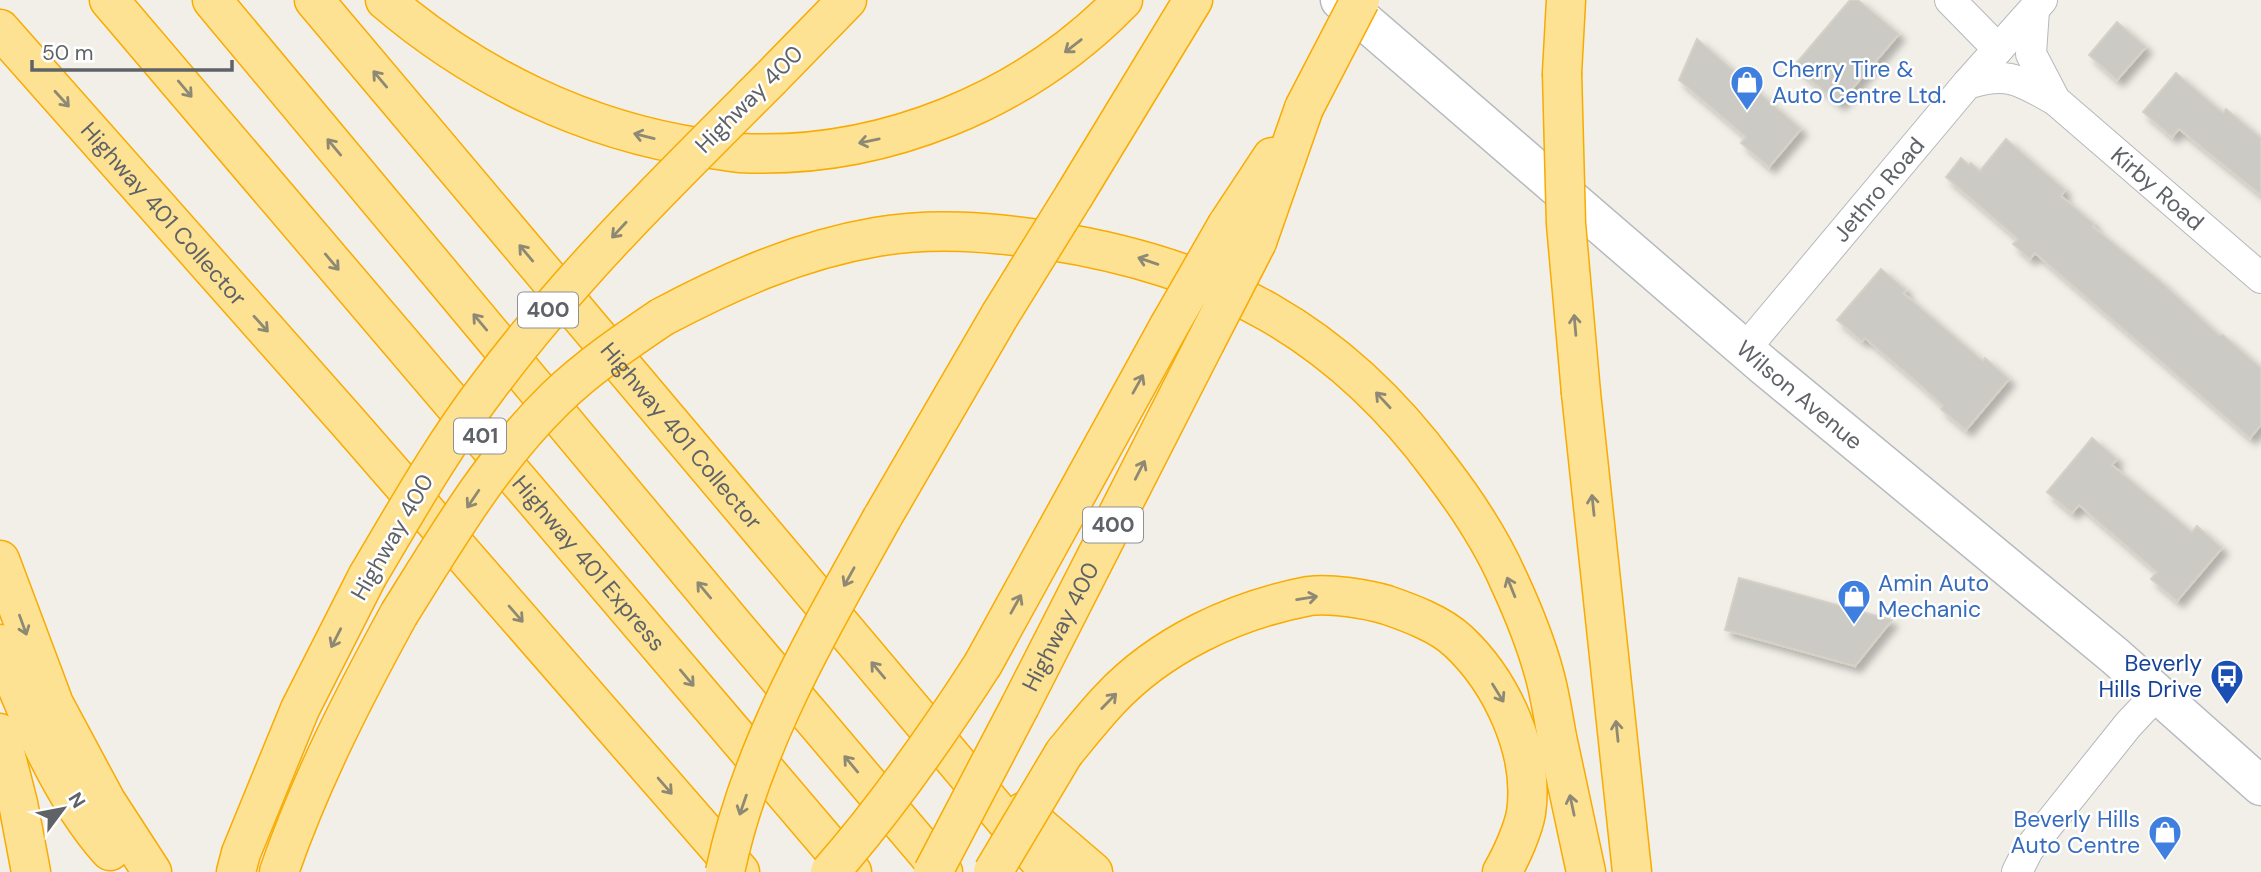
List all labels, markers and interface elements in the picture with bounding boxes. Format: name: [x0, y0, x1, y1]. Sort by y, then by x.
scale bar: [32, 28, 231, 72]
text: 50 m: [42, 39, 93, 67]
street label: Highway 400: [689, 39, 809, 159]
one-way arrow: [1064, 39, 1083, 54]
place label: Cherry Tire & Auto Centre Ltd.: [1772, 54, 1946, 110]
shop icon: Cherry Tire & Auto Centre Ltd.: [1728, 63, 1766, 112]
one-way arrow: [372, 70, 388, 88]
one-way arrow: [177, 80, 193, 98]
one-way arrow: [53, 90, 70, 107]
street label: Highway 401 Collector: [74, 116, 253, 312]
one-way arrow: [633, 129, 655, 142]
street label: Jethro Road: [1826, 131, 1931, 248]
one-way arrow: [858, 134, 881, 148]
one-way arrow: [327, 138, 342, 156]
street label: Kirby Road: [2105, 140, 2210, 237]
one-way arrow: [611, 221, 628, 238]
one-way arrow: [518, 244, 534, 262]
one-way arrow: [324, 253, 340, 271]
one-way arrow: [1137, 254, 1159, 266]
road number: 400: [518, 292, 578, 328]
one-way arrow: [472, 313, 488, 331]
one-way arrow: [1568, 314, 1581, 337]
one-way arrow: [253, 315, 269, 333]
street label: Wilson Avenue: [1730, 334, 1869, 456]
street label: Highway 401 Collector: [594, 336, 769, 536]
one-way arrow: [1131, 374, 1145, 394]
one-way arrow: [1374, 392, 1391, 409]
road number: 401: [454, 418, 506, 453]
one-way arrow: [1134, 460, 1148, 481]
street label: Highway 400: [344, 468, 440, 606]
street label: Highway 401 Express: [506, 469, 672, 657]
one-way arrow: [466, 488, 480, 508]
one-way arrow: [1586, 494, 1599, 517]
road number: 400: [1083, 508, 1143, 542]
street label: Highway 400: [1015, 557, 1106, 696]
one-way arrow: [842, 567, 856, 587]
place label: Amin Auto Mechanic: [1878, 568, 1989, 624]
one-way arrow: [1504, 576, 1517, 598]
shop icon: Amin Auto Mechanic: [1835, 577, 1873, 626]
one-way arrow: [696, 582, 712, 600]
one-way arrow: [1295, 591, 1318, 604]
one-way arrow: [1009, 595, 1023, 615]
one-way arrow: [508, 605, 524, 623]
one-way arrow: [18, 613, 30, 635]
one-way arrow: [329, 627, 343, 648]
place label: Beverly Hills Drive: [2098, 648, 2202, 704]
bus stop icon: Beverly Hills Drive: [2208, 657, 2246, 706]
one-way arrow: [870, 662, 886, 680]
one-way arrow: [679, 668, 695, 686]
one-way arrow: [1492, 682, 1506, 702]
one-way arrow: [1100, 693, 1117, 710]
one-way arrow: [1610, 720, 1623, 743]
one-way arrow: [843, 755, 859, 773]
north arrow: [28, 774, 98, 844]
one-way arrow: [657, 777, 673, 795]
text: N: [63, 788, 91, 813]
one-way arrow: [736, 794, 748, 816]
one-way arrow: [1564, 794, 1578, 817]
place label: Beverly Hills Auto Centre: [2010, 804, 2140, 860]
shop icon: Beverly Hills Auto Centre: [2146, 813, 2184, 862]

